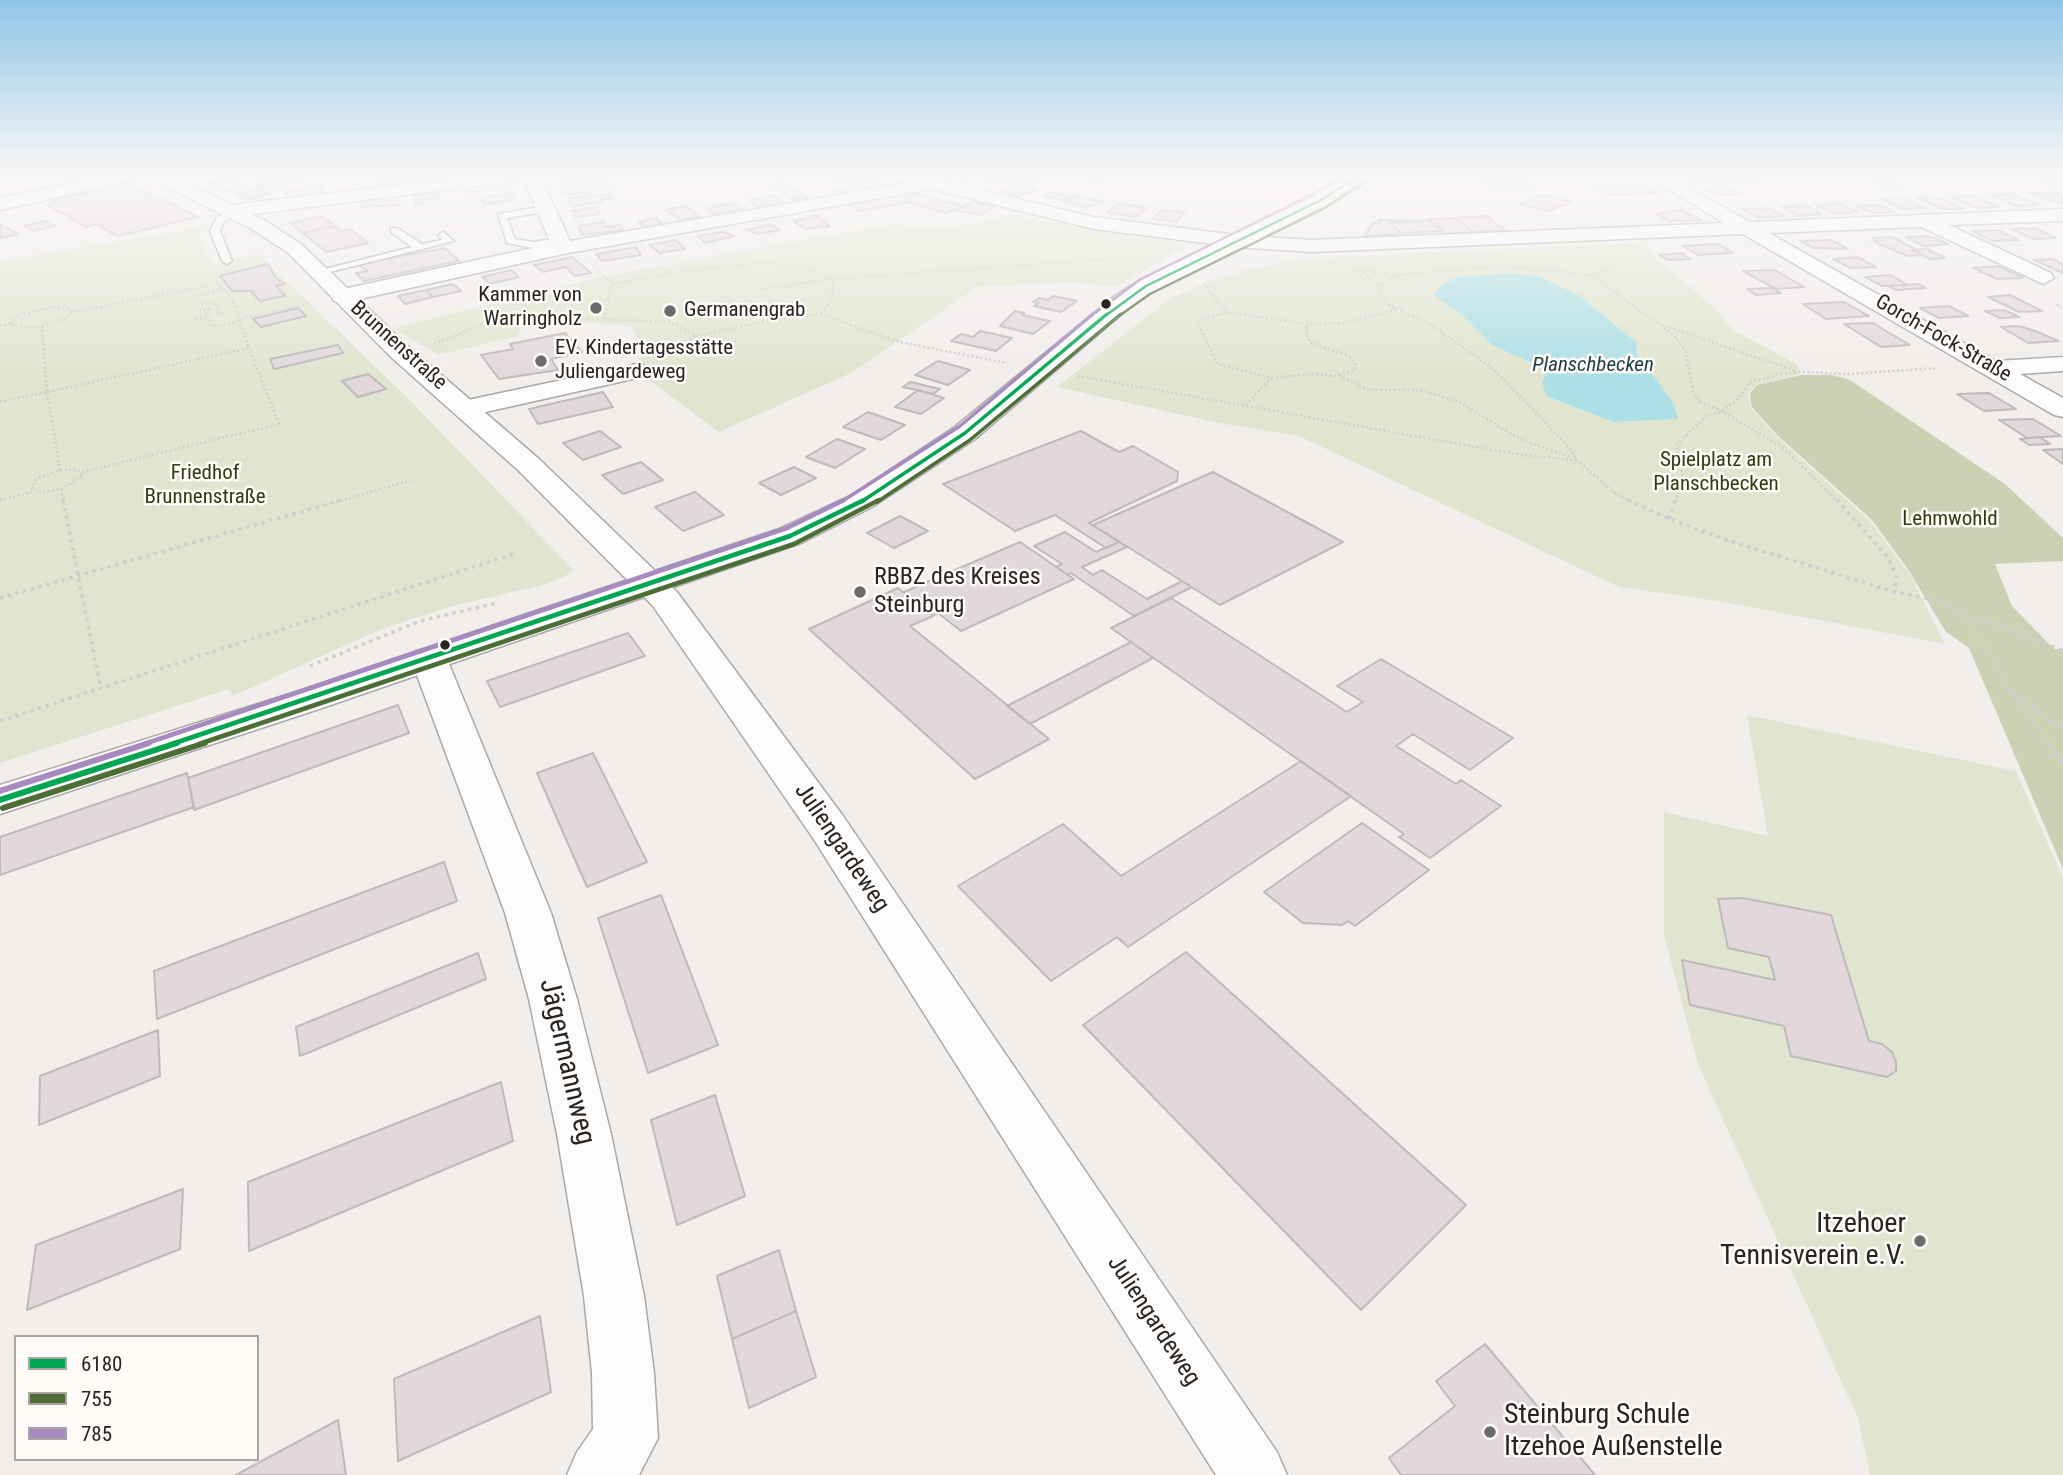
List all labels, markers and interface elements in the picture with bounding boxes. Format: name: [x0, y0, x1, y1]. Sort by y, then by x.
place label: Kammer von Warringholz: [478, 283, 582, 333]
street label: Gorch-Fock-Straße: [1870, 290, 2016, 388]
street label: Brunnenstraße: [345, 296, 451, 396]
unlabelled marker: [1099, 297, 1113, 311]
place label: Germanengrab: [684, 298, 805, 324]
marker: Kammer von Warringholz: [588, 300, 604, 316]
marker: Germanengrab: [662, 303, 678, 319]
place label: EV. Kindertagesstätte Juliengardeweg: [555, 336, 733, 386]
marker: EV. Kindertagesstätte Juliengardeweg: [533, 353, 549, 369]
water label: Planschbecken: [1532, 353, 1654, 379]
park label: Spielplatz am Planschbecken: [1653, 448, 1779, 498]
park label: Friedhof Brunnenstraße: [144, 461, 266, 511]
park label: Lehmwohld: [1902, 507, 1998, 533]
place label: RBBZ des Kreises Steinburg: [874, 564, 1041, 620]
marker: RBBZ des Kreises Steinburg: [852, 584, 868, 600]
unlabelled marker: [438, 638, 452, 652]
street label: Juliengardeweg: [787, 778, 895, 918]
street label: Jägermannweg: [531, 976, 601, 1148]
place label: Itzehoer Tennisverein e.V.: [1720, 1208, 1906, 1274]
marker: Itzehoer Tennisverein e.V.: [1912, 1233, 1928, 1249]
street label: Juliengardeweg: [1100, 1251, 1206, 1391]
legend: [14, 1335, 259, 1461]
text: 6180: [81, 1352, 122, 1376]
text: 755: [81, 1387, 112, 1411]
place label: Steinburg Schule Itzehoe Außenstelle: [1504, 1399, 1723, 1465]
text: 785: [81, 1422, 112, 1446]
marker: Steinburg Schule Itzehoe Außenstelle: [1482, 1424, 1498, 1440]

